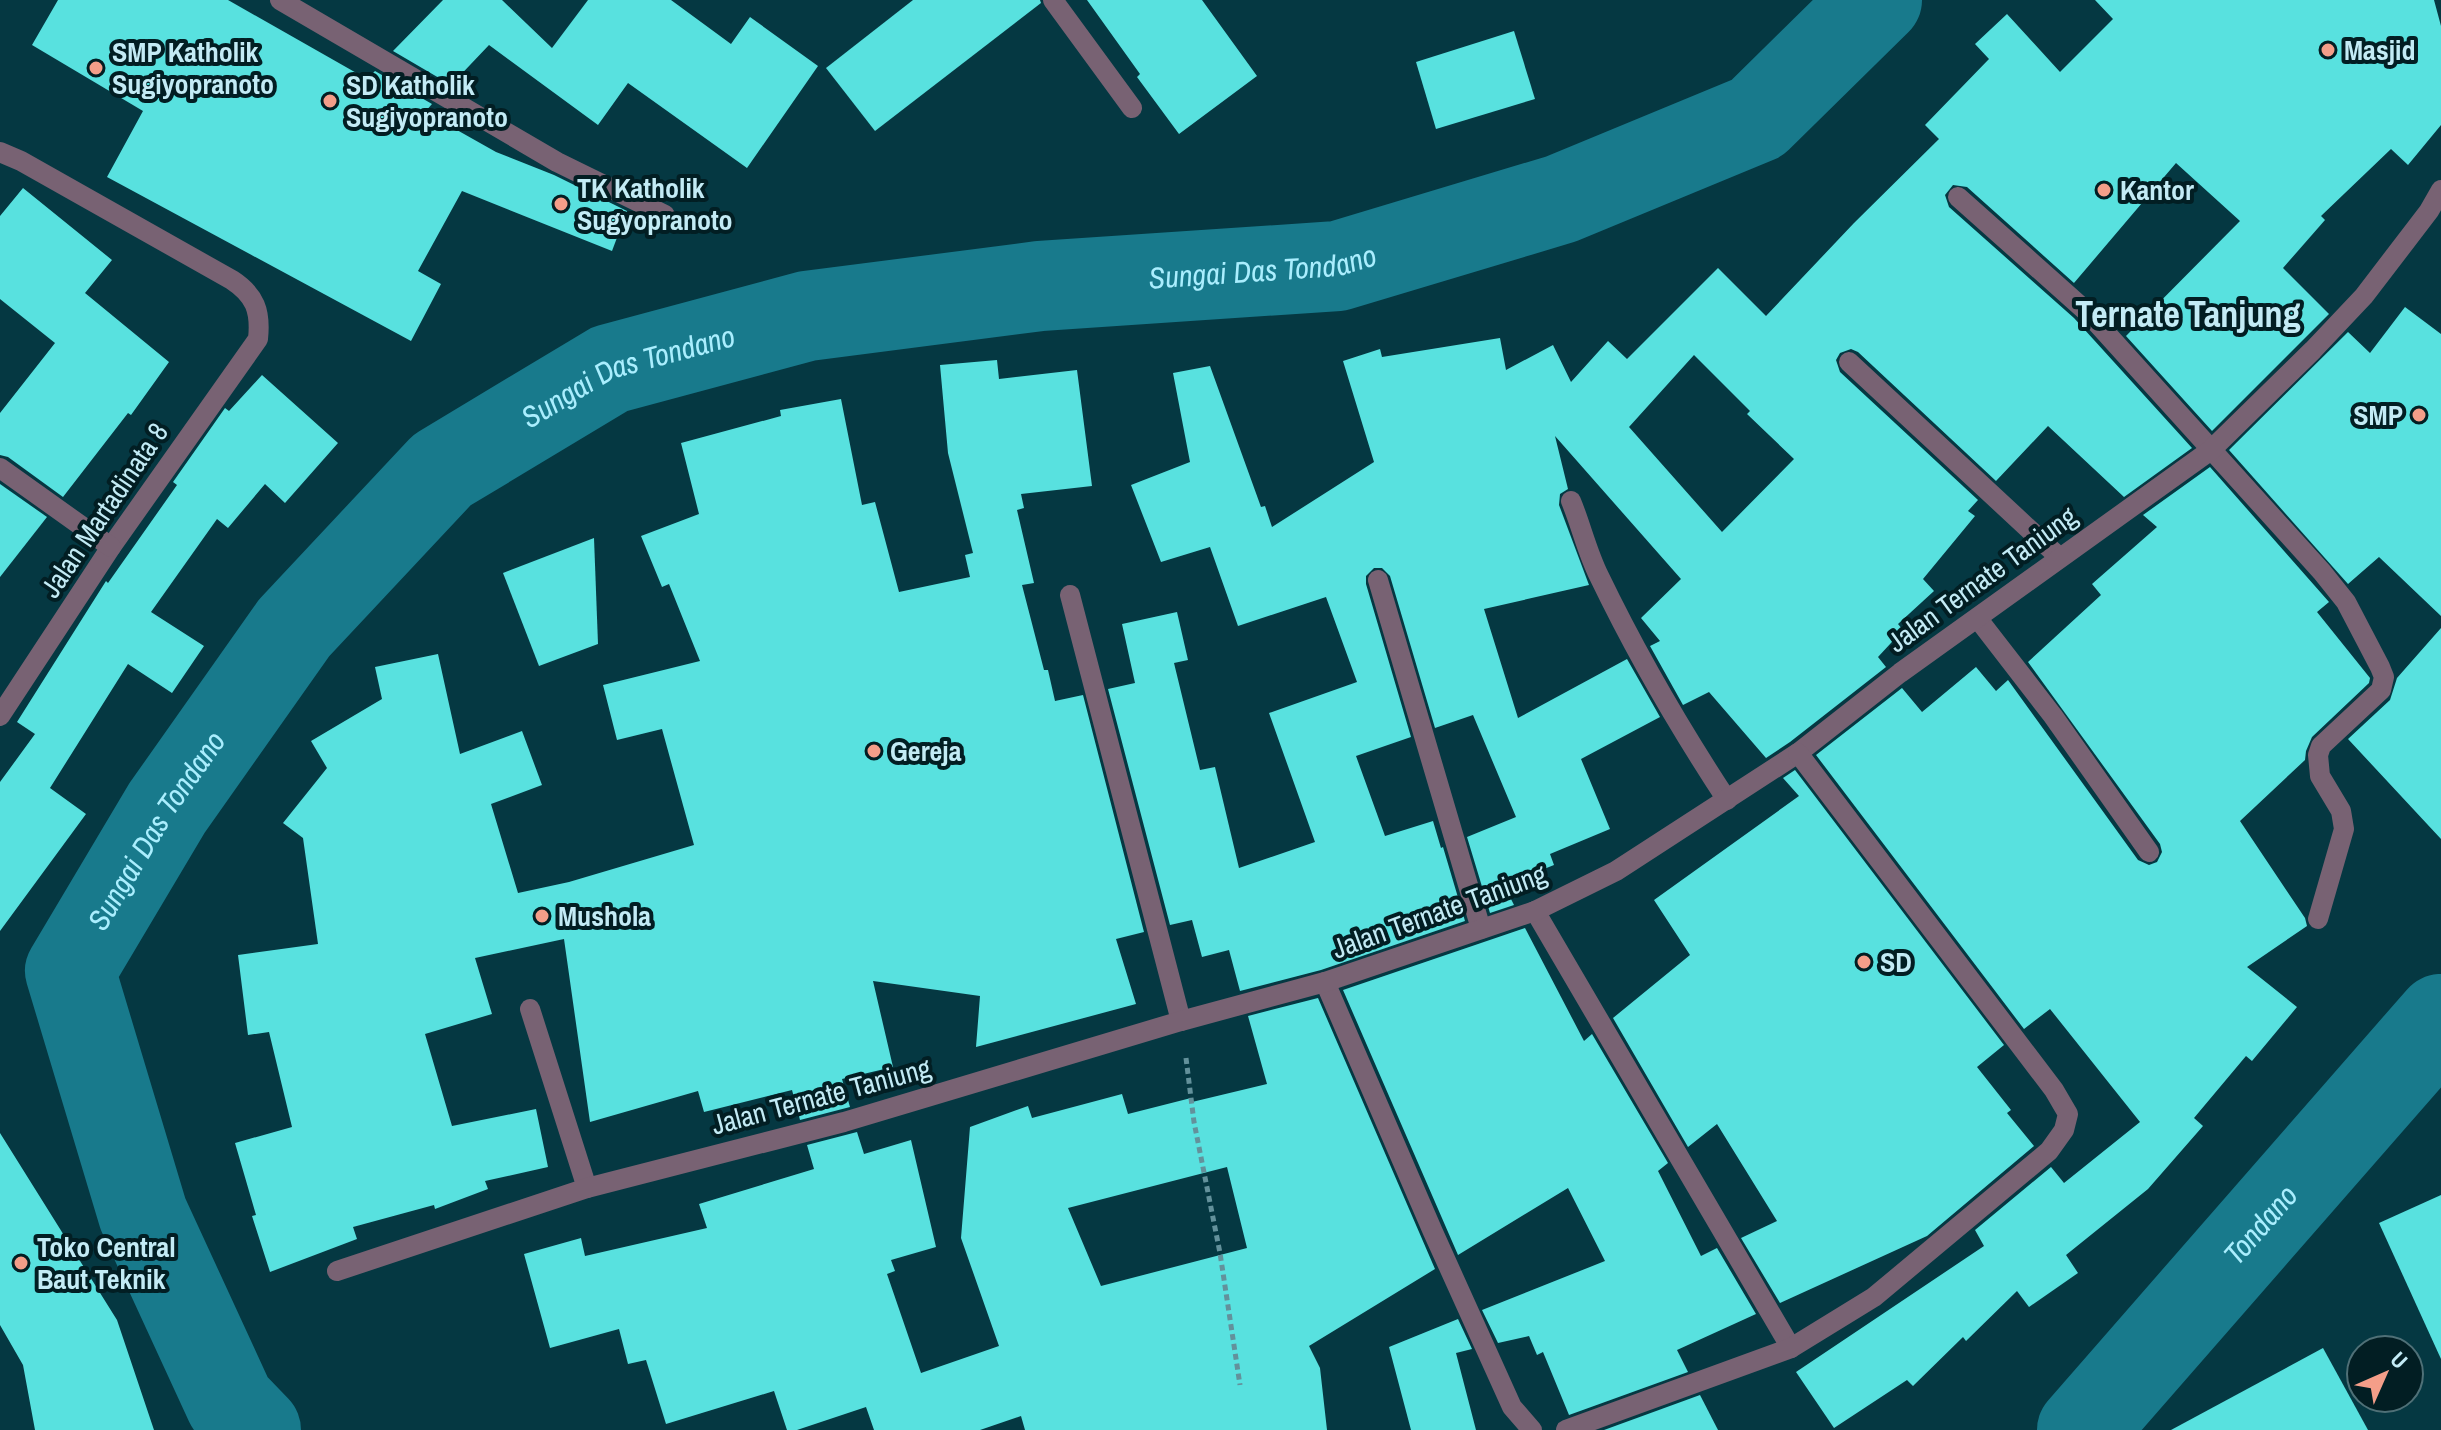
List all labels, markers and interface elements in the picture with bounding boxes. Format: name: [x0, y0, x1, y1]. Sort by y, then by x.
place label: Masjid: [2344, 31, 2415, 69]
place label: SMP Katholik Sugiyopranoto: [112, 33, 274, 103]
marker: Masjid: [2319, 41, 2337, 59]
marker: SMP Katholik Sugiyopranoto: [87, 59, 105, 77]
place label: SD Katholik Sugiyopranoto: [346, 66, 508, 136]
marker: SD Katholik Sugiyopranoto: [321, 92, 339, 110]
place label: TK Katholik Sugyopranoto: [577, 169, 733, 239]
place label: Kantor: [2120, 171, 2194, 209]
marker: Kantor: [2095, 181, 2113, 199]
marker: TK Katholik Sugyopranoto: [552, 195, 570, 213]
water label: Sungai Das Tondano: [1147, 235, 1381, 298]
district label: Ternate Tanjung: [2075, 290, 2301, 338]
water label: Sungai Das Tondano: [513, 315, 739, 437]
place label: SMP: [2353, 396, 2403, 434]
marker: SMP: [2410, 406, 2428, 424]
street label: Jalan Martadinata 8: [32, 415, 176, 605]
street label: Jalan Ternate Taniung: [1880, 497, 2085, 661]
water label: Sungai Das Tondano: [78, 723, 234, 937]
place label: Gereja: [890, 732, 962, 770]
marker: Gereja: [865, 742, 883, 760]
street label: Jalan Ternate Taniung: [1326, 854, 1552, 967]
place label: Mushola: [558, 897, 651, 935]
marker: Mushola: [533, 907, 551, 925]
place label: SD: [1880, 943, 1912, 981]
marker: SD: [1855, 953, 1873, 971]
street label: Jalan Ternate Taniung: [707, 1048, 935, 1144]
water label: Tondano: [2214, 1176, 2306, 1273]
place label: Toko Central Baut Teknik: [37, 1228, 176, 1298]
marker: Toko Central Baut Teknik: [12, 1254, 30, 1272]
north arrow: [2345, 1334, 2425, 1414]
text: U: [2384, 1345, 2414, 1375]

